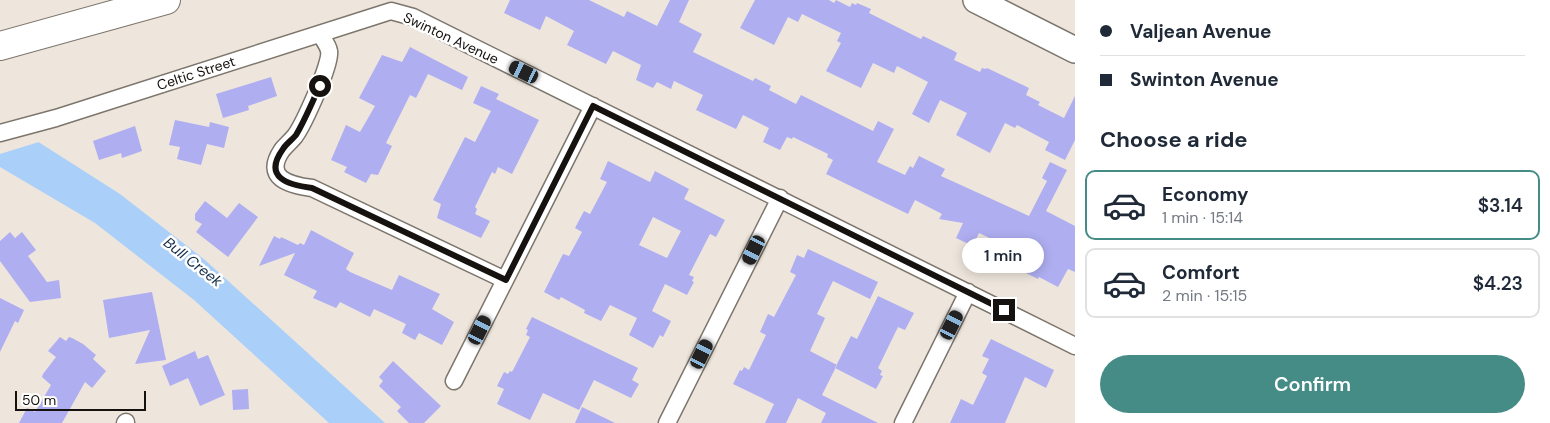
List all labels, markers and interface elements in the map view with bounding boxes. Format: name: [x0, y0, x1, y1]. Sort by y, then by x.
street label: Swinton Avenue: [400, 8, 502, 68]
text: Valjean Avenue: [1130, 19, 1271, 44]
street label: Celtic Street: [155, 52, 237, 94]
car: [507, 59, 540, 85]
text: Swinton Avenue: [1130, 67, 1279, 92]
route start: [309, 75, 331, 97]
text: Choose a ride: [1100, 125, 1248, 154]
text: Economy: [1162, 182, 1249, 207]
icon: car: [1102, 183, 1147, 228]
text: $3.14: [1478, 193, 1523, 218]
text: 1 min · 15:14: [1162, 207, 1243, 228]
water label: Bull Creek: [159, 233, 227, 291]
car: [740, 233, 767, 267]
callout: 1 min: [963, 238, 1045, 272]
text: 1 min: [984, 245, 1022, 266]
text: Comfort: [1162, 260, 1240, 285]
icon: car: [1102, 261, 1147, 306]
text: $4.23: [1473, 271, 1523, 296]
text: 2 min · 15:15: [1162, 285, 1247, 306]
route end: [993, 299, 1015, 321]
car: [938, 308, 965, 342]
car: [466, 313, 493, 347]
car: [688, 337, 715, 371]
button: Confirm: [1100, 355, 1525, 413]
scale bar: [15, 388, 146, 411]
text: 50 m: [22, 391, 56, 409]

